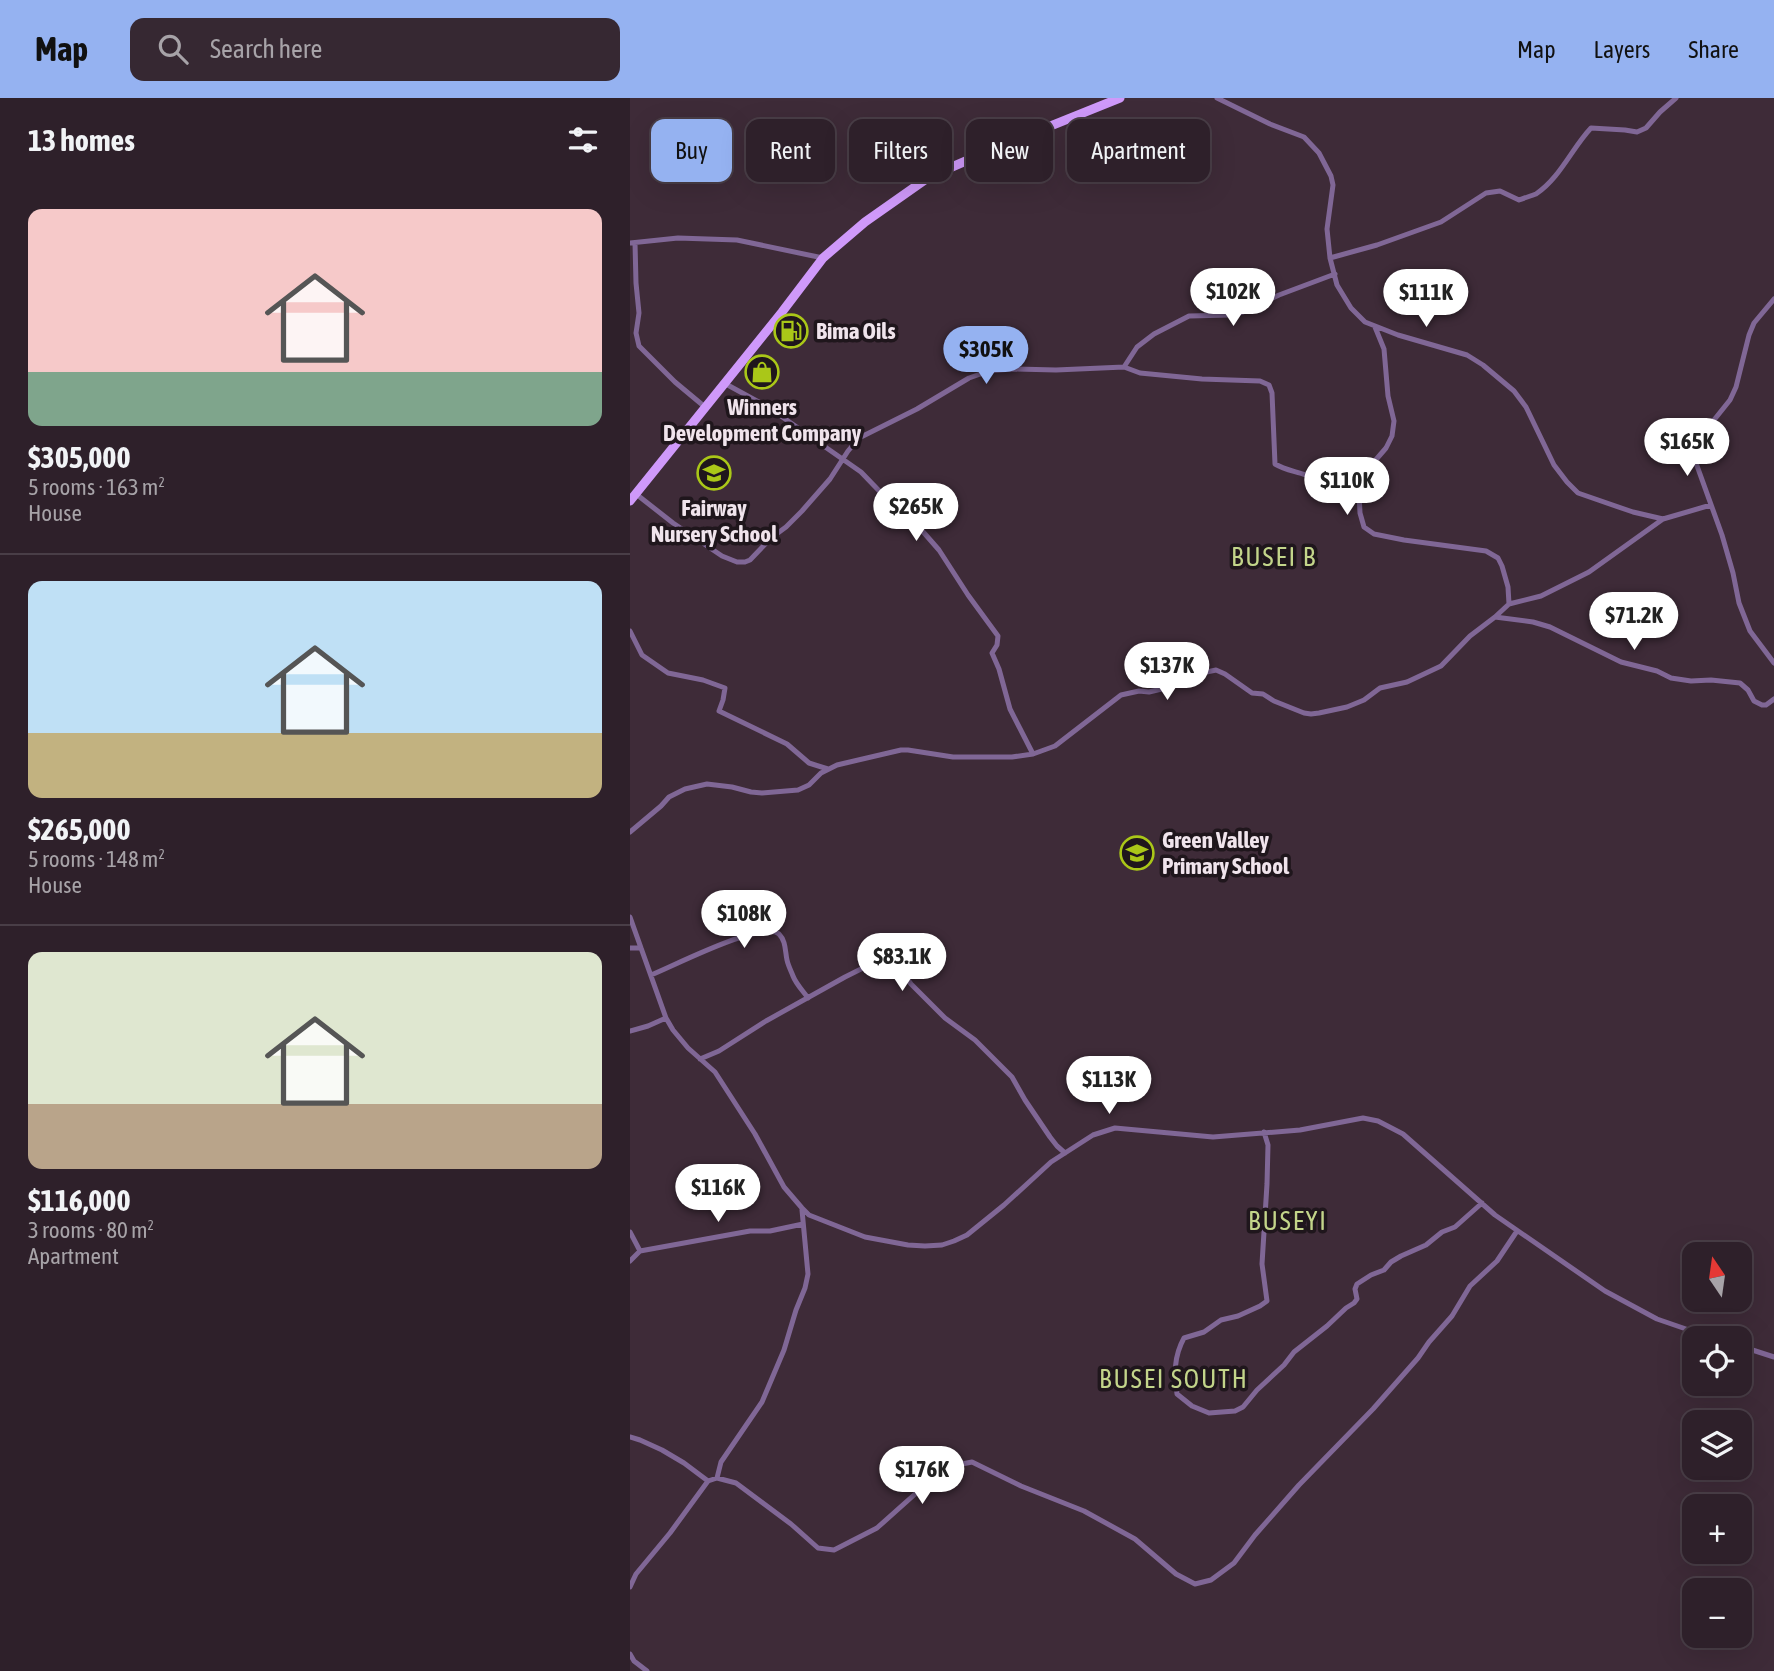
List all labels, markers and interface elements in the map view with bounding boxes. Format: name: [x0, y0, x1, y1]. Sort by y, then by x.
search box: [130, 18, 620, 81]
text: Map: [35, 30, 88, 68]
icon: search: [154, 30, 192, 68]
text: Search here: [210, 34, 322, 64]
text: Map: [1517, 36, 1556, 63]
text: Layers: [1594, 36, 1650, 63]
text: Share: [1688, 36, 1739, 63]
chip: Buy: [651, 119, 732, 182]
chip: Rent: [746, 119, 835, 182]
chip: Filters: [849, 119, 952, 182]
chip: New: [966, 119, 1053, 182]
chip: Apartment: [1067, 119, 1210, 182]
icon: filters: [564, 121, 602, 159]
text: 13 homes: [28, 123, 135, 157]
icon: home: [252, 255, 378, 381]
pin: $102K: [1184, 268, 1282, 328]
pin: $111K: [1377, 270, 1475, 329]
text: $102K: [1206, 278, 1260, 304]
text: $111K: [1399, 279, 1453, 305]
fuel station icon: Bima Oils: [772, 312, 810, 350]
place label: Bima Oils: [816, 318, 896, 344]
pin: $305K: [937, 327, 1035, 386]
text: $305K: [959, 336, 1013, 362]
shop icon: Winners Development Company: [743, 353, 781, 391]
place label: Winners Development Company: [663, 394, 862, 446]
pin: $165K: [1638, 418, 1736, 478]
text: $165K: [1660, 428, 1714, 454]
text: $305,000: [28, 440, 131, 474]
school or university icon: Fairway Nursery School: [695, 454, 733, 492]
pin: $110K: [1298, 458, 1396, 517]
text: $110K: [1320, 467, 1374, 493]
text: 5 rooms · 163 m²: [28, 474, 165, 500]
pin: $265K: [867, 484, 965, 543]
text: $265K: [889, 493, 943, 519]
place label: Fairway Nursery School: [651, 495, 778, 547]
text: House: [28, 500, 82, 526]
district label: BUSEI B: [1231, 542, 1317, 572]
pin: $71.2K: [1577, 592, 1691, 652]
text: $71.2K: [1605, 602, 1663, 628]
icon: home: [252, 627, 378, 753]
pin: $137K: [1118, 642, 1216, 702]
text: $137K: [1140, 652, 1194, 678]
text: $265,000: [28, 812, 131, 846]
place label: Green Valley Primary School: [1162, 827, 1290, 879]
school or university icon: Green Valley Primary School: [1118, 834, 1156, 872]
text: 5 rooms · 148 m²: [28, 846, 165, 872]
text: House: [28, 872, 82, 898]
pin: $108K: [695, 890, 793, 950]
text: $108K: [717, 900, 771, 926]
pin: $83.1K: [845, 934, 959, 993]
text: $83.1K: [873, 943, 931, 969]
icon: home: [252, 998, 378, 1124]
pin: $113K: [1060, 1056, 1158, 1116]
text: $113K: [1082, 1066, 1136, 1092]
pin: $116K: [669, 1164, 767, 1224]
text: $116K: [691, 1174, 745, 1200]
text: $116,000: [28, 1183, 131, 1217]
district label: BUSEYI: [1248, 1206, 1328, 1236]
text: 3 rooms · 80 m²: [28, 1217, 154, 1243]
north arrow: [1682, 1242, 1752, 1312]
map controls: [1682, 1242, 1752, 1648]
text: Apartment: [28, 1243, 119, 1269]
button: locate: [1682, 1326, 1752, 1396]
district label: BUSEI SOUTH: [1099, 1364, 1249, 1394]
button: layers: [1682, 1410, 1752, 1480]
pin: $176K: [873, 1446, 971, 1506]
text: $176K: [895, 1456, 949, 1482]
button: +: [1682, 1494, 1752, 1564]
button: −: [1682, 1578, 1752, 1648]

